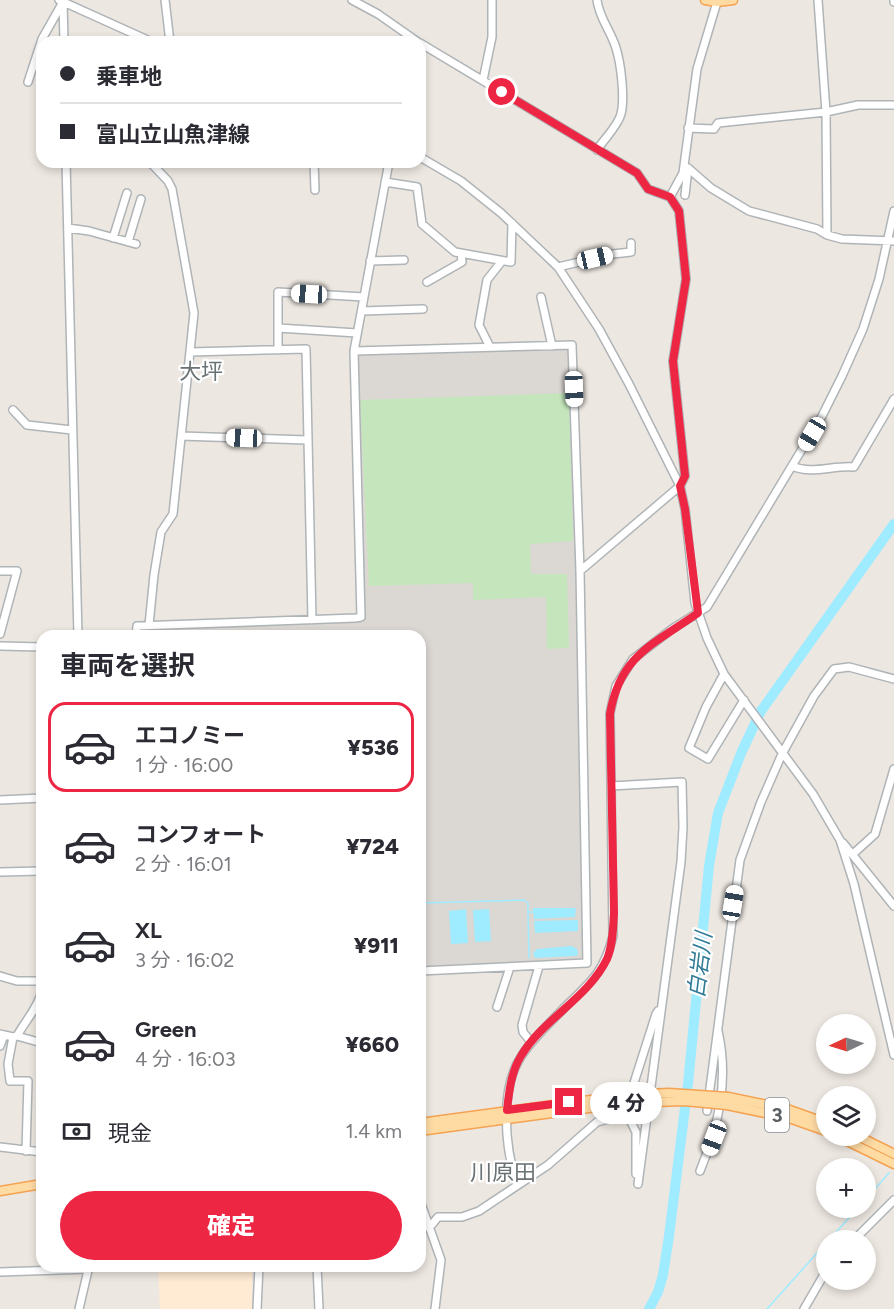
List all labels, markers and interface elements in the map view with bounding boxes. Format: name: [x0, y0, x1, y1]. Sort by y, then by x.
text: 乗車地: [96, 63, 162, 90]
route start: [488, 78, 515, 105]
text: 富山立山魚津線: [96, 121, 250, 148]
car: [575, 245, 615, 271]
car: [291, 284, 327, 304]
district label: 大坪: [179, 358, 223, 385]
car: [564, 371, 584, 407]
car: [795, 414, 829, 454]
car: [226, 428, 262, 448]
text: 車両を選択: [60, 649, 195, 682]
icon: car: [63, 720, 117, 774]
text: エコノミー: [135, 722, 245, 749]
text: ¥536: [347, 734, 399, 761]
text: 1 分 · 16:00: [135, 753, 233, 777]
icon: car: [63, 819, 117, 873]
text: コンフォート: [135, 821, 266, 848]
text: ¥724: [346, 833, 399, 860]
text: 2 分 · 16:01: [135, 852, 232, 876]
car: [721, 884, 745, 922]
text: XL: [135, 917, 162, 944]
icon: car: [63, 918, 117, 972]
water label: 白岩川: [683, 929, 718, 999]
text: ¥911: [354, 932, 399, 959]
text: 3 分 · 16:02: [135, 948, 234, 972]
north arrow: [816, 1014, 876, 1074]
map controls: [816, 1014, 876, 1290]
text: Green: [135, 1016, 197, 1043]
icon: car: [63, 1017, 117, 1071]
text: ¥660: [345, 1031, 399, 1058]
text: 4 分 · 16:03: [135, 1047, 236, 1071]
callout: 4 分: [590, 1081, 662, 1123]
button: layers: [816, 1086, 876, 1146]
route end: [555, 1088, 582, 1115]
text: 4 分: [607, 1091, 645, 1115]
road number: 3: [765, 1098, 789, 1132]
icon: cash: [60, 1115, 93, 1148]
car: [699, 1118, 729, 1158]
text: 1.4 km: [346, 1119, 402, 1143]
text: 現金: [108, 1120, 152, 1147]
button: +: [816, 1158, 876, 1218]
district label: 川原田: [470, 1159, 536, 1186]
button: 確定: [60, 1191, 402, 1260]
button: −: [816, 1230, 876, 1290]

